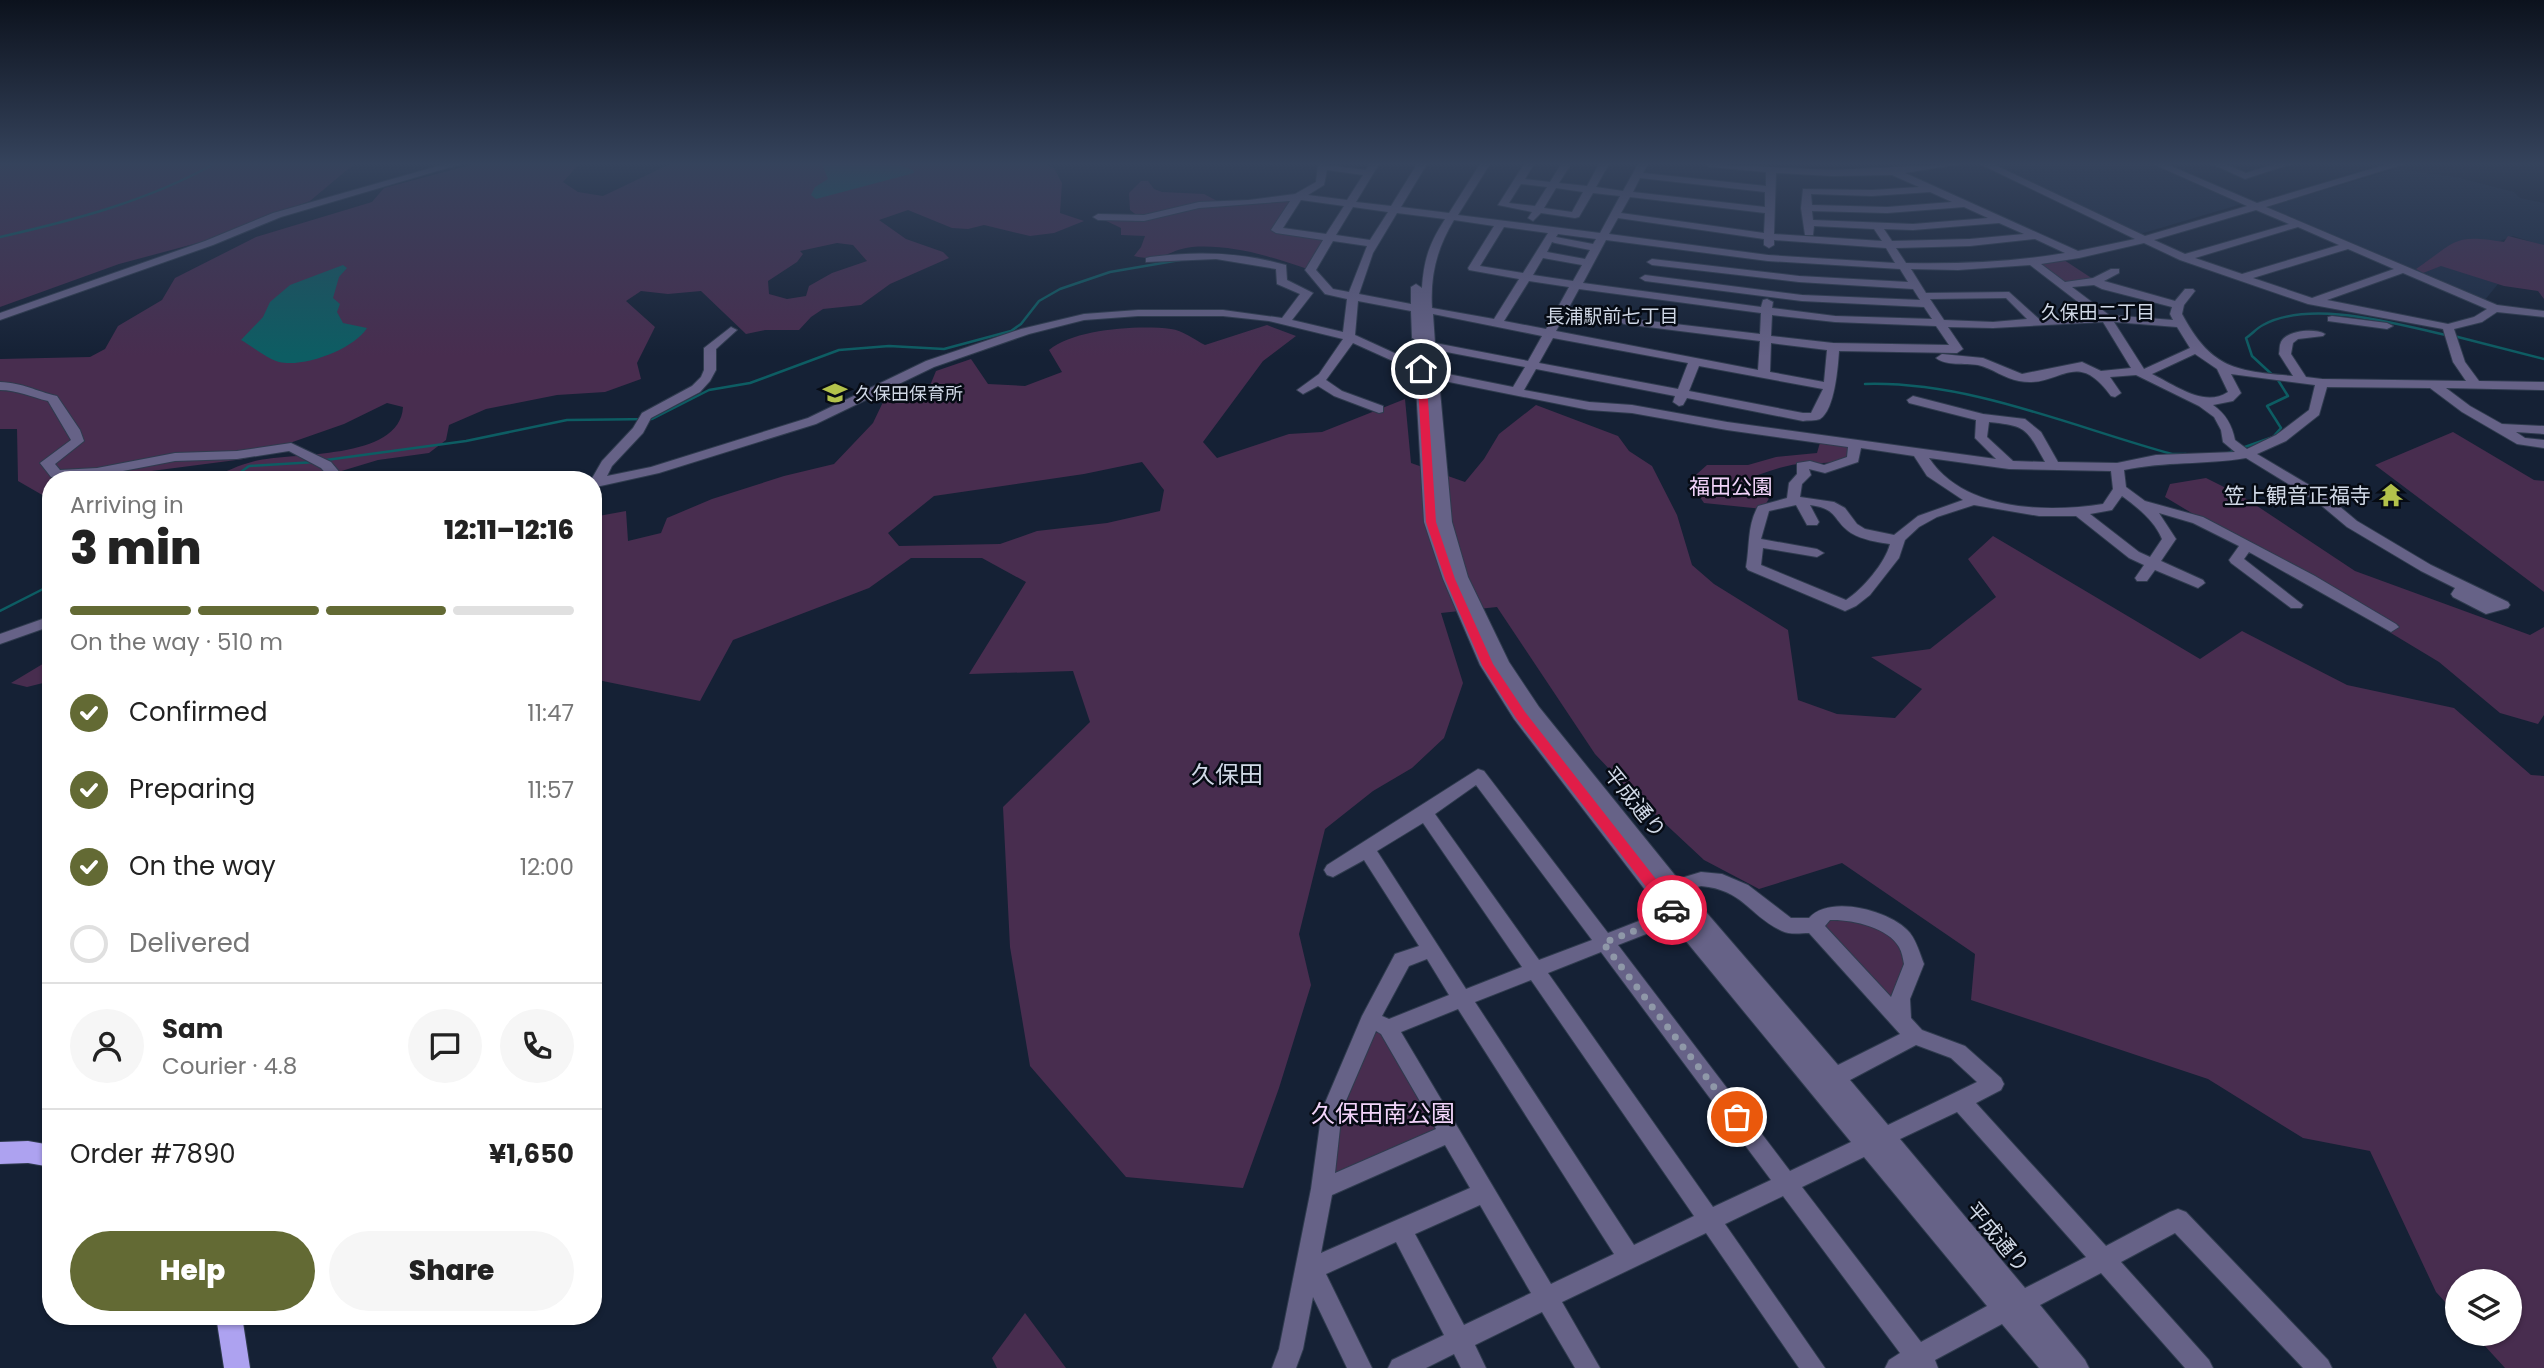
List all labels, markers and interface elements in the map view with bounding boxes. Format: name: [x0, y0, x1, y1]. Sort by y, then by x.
district label: 久保田二丁目: [2041, 299, 2155, 326]
district label: 長浦駅前七丁目: [1545, 303, 1679, 330]
pin: [1391, 339, 1451, 399]
icon: home: [1402, 350, 1440, 388]
school or university icon: 久保田保育所: [821, 379, 849, 407]
place label: 久保田保育所: [855, 381, 963, 406]
park label: 福田公園: [1689, 472, 1773, 501]
place label: 笠上観音正福寺: [2224, 481, 2371, 510]
temple icon: 笠上観音正福寺: [2377, 481, 2405, 509]
text: Arriving in: [70, 489, 184, 521]
text: 12:11–12:16: [444, 512, 574, 548]
text: 3 min: [70, 516, 202, 580]
text: On the way · 510 m: [70, 626, 283, 658]
icon: check: [70, 694, 108, 732]
text: Confirmed: [129, 694, 267, 730]
text: 11:47: [527, 697, 574, 729]
district label: 久保田: [1191, 758, 1263, 791]
street label: 平成通り: [1597, 760, 1673, 844]
icon: check: [70, 771, 108, 809]
text: Preparing: [129, 771, 255, 807]
text: 11:57: [527, 774, 574, 806]
icon: check: [70, 848, 108, 886]
text: On the way: [129, 848, 276, 884]
text: 12:00: [520, 851, 574, 883]
courier: [1637, 875, 1707, 945]
icon: car: [1653, 891, 1691, 929]
text: Delivered: [129, 925, 250, 961]
button: person: [70, 1009, 144, 1083]
button: chat: [408, 1009, 482, 1083]
button: phone: [500, 1009, 574, 1083]
text: Sam: [162, 1011, 223, 1047]
text: Courier · 4.8: [162, 1050, 297, 1082]
pin: [1707, 1087, 1767, 1147]
park label: 久保田南公園: [1311, 1097, 1455, 1130]
icon: bag: [1718, 1098, 1756, 1136]
text: Order #7890: [70, 1136, 236, 1172]
text: ¥1,650: [489, 1136, 574, 1172]
street label: 平成通り: [1960, 1196, 2036, 1278]
button: Help: [70, 1231, 315, 1311]
button: Share: [329, 1231, 574, 1311]
map controls: [2445, 1269, 2522, 1346]
button: layers: [2445, 1269, 2522, 1346]

